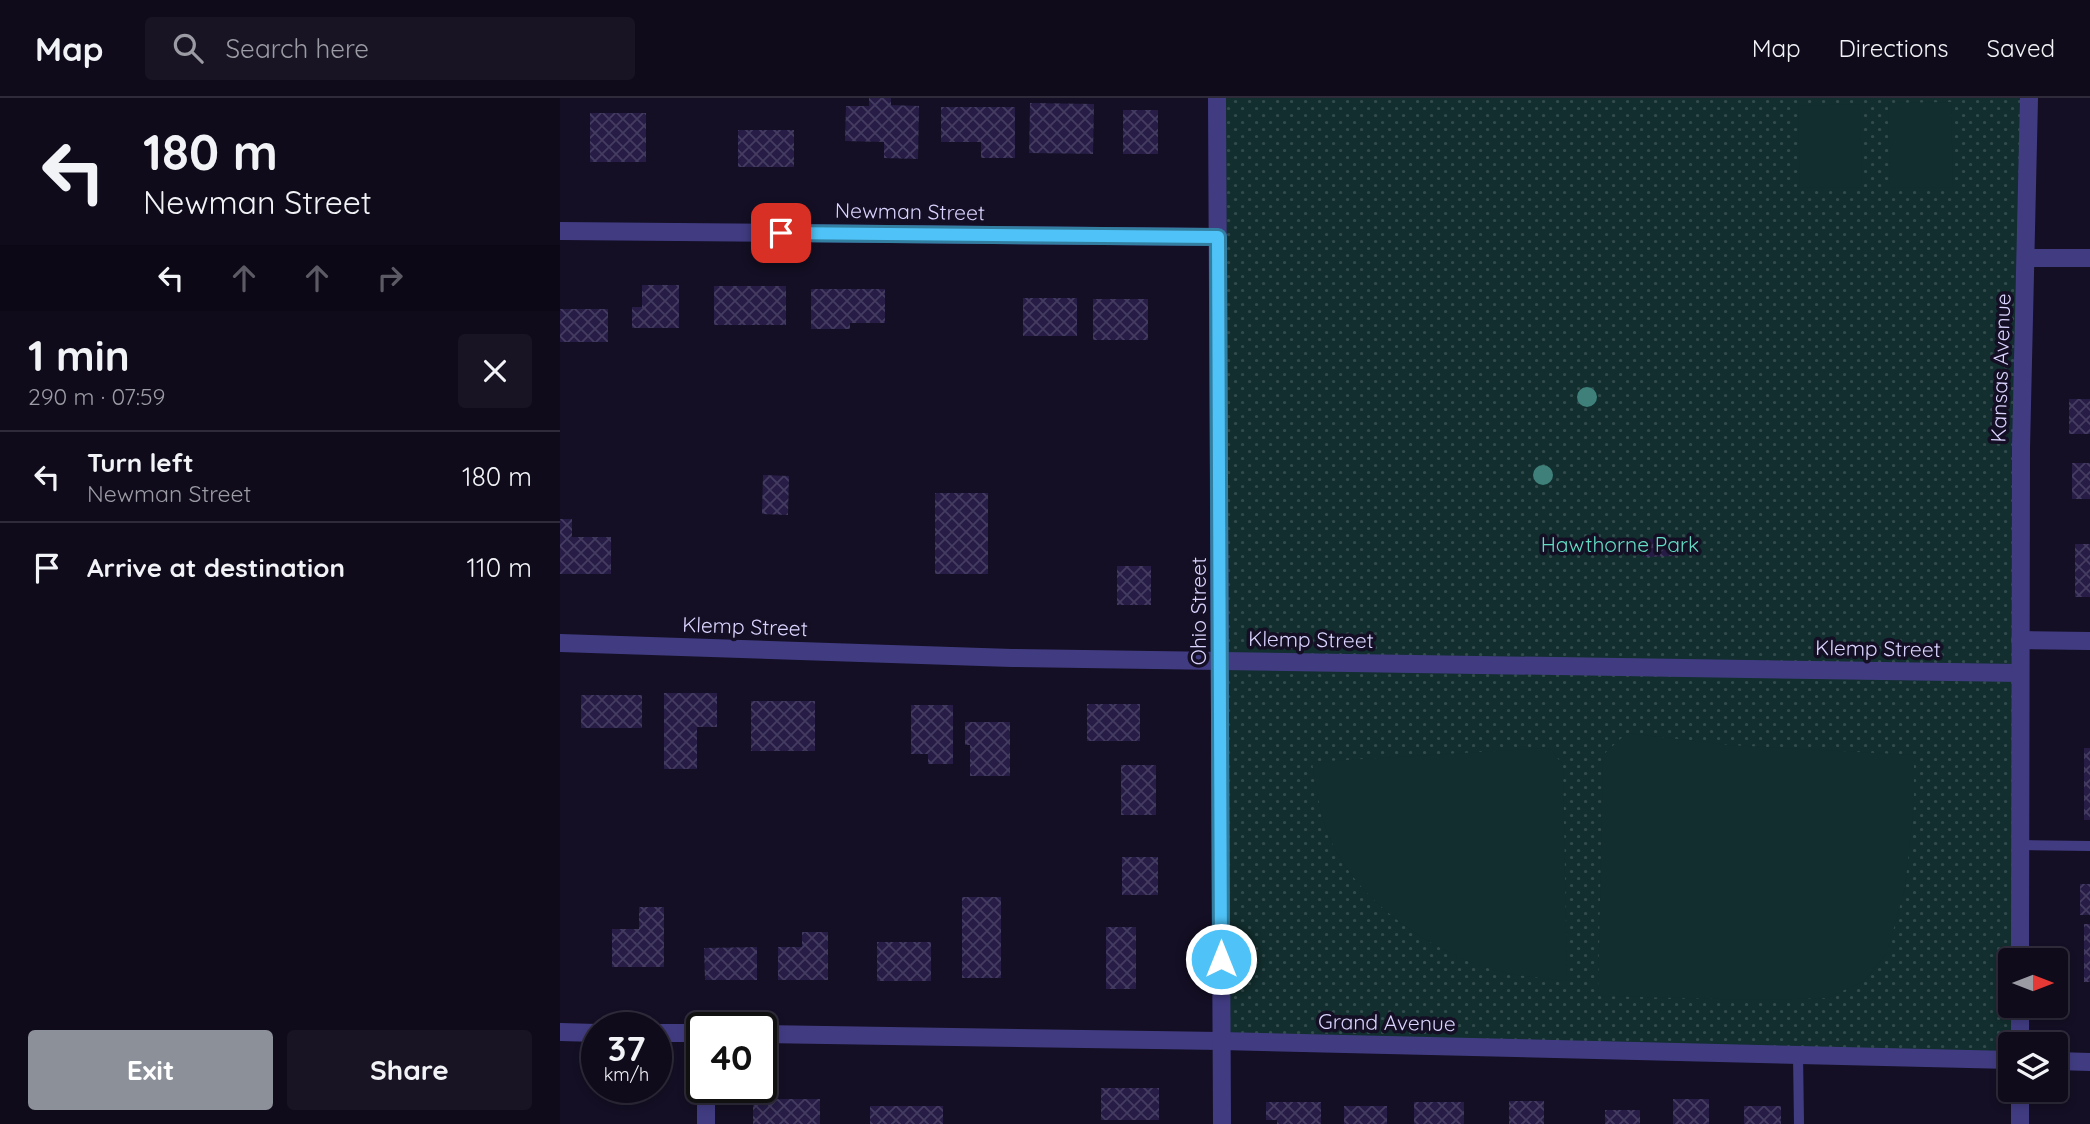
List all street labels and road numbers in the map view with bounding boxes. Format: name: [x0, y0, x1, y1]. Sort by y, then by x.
street label: Newman Street: [835, 197, 985, 225]
street label: Kansas Avenue: [1984, 293, 2016, 443]
street label: Ohio Street: [1185, 557, 1211, 665]
street label: Klemp Street: [682, 611, 808, 641]
street label: Klemp Street: [1248, 625, 1374, 653]
street label: Klemp Street: [1815, 634, 1941, 662]
street label: Grand Avenue: [1318, 1008, 1456, 1036]

